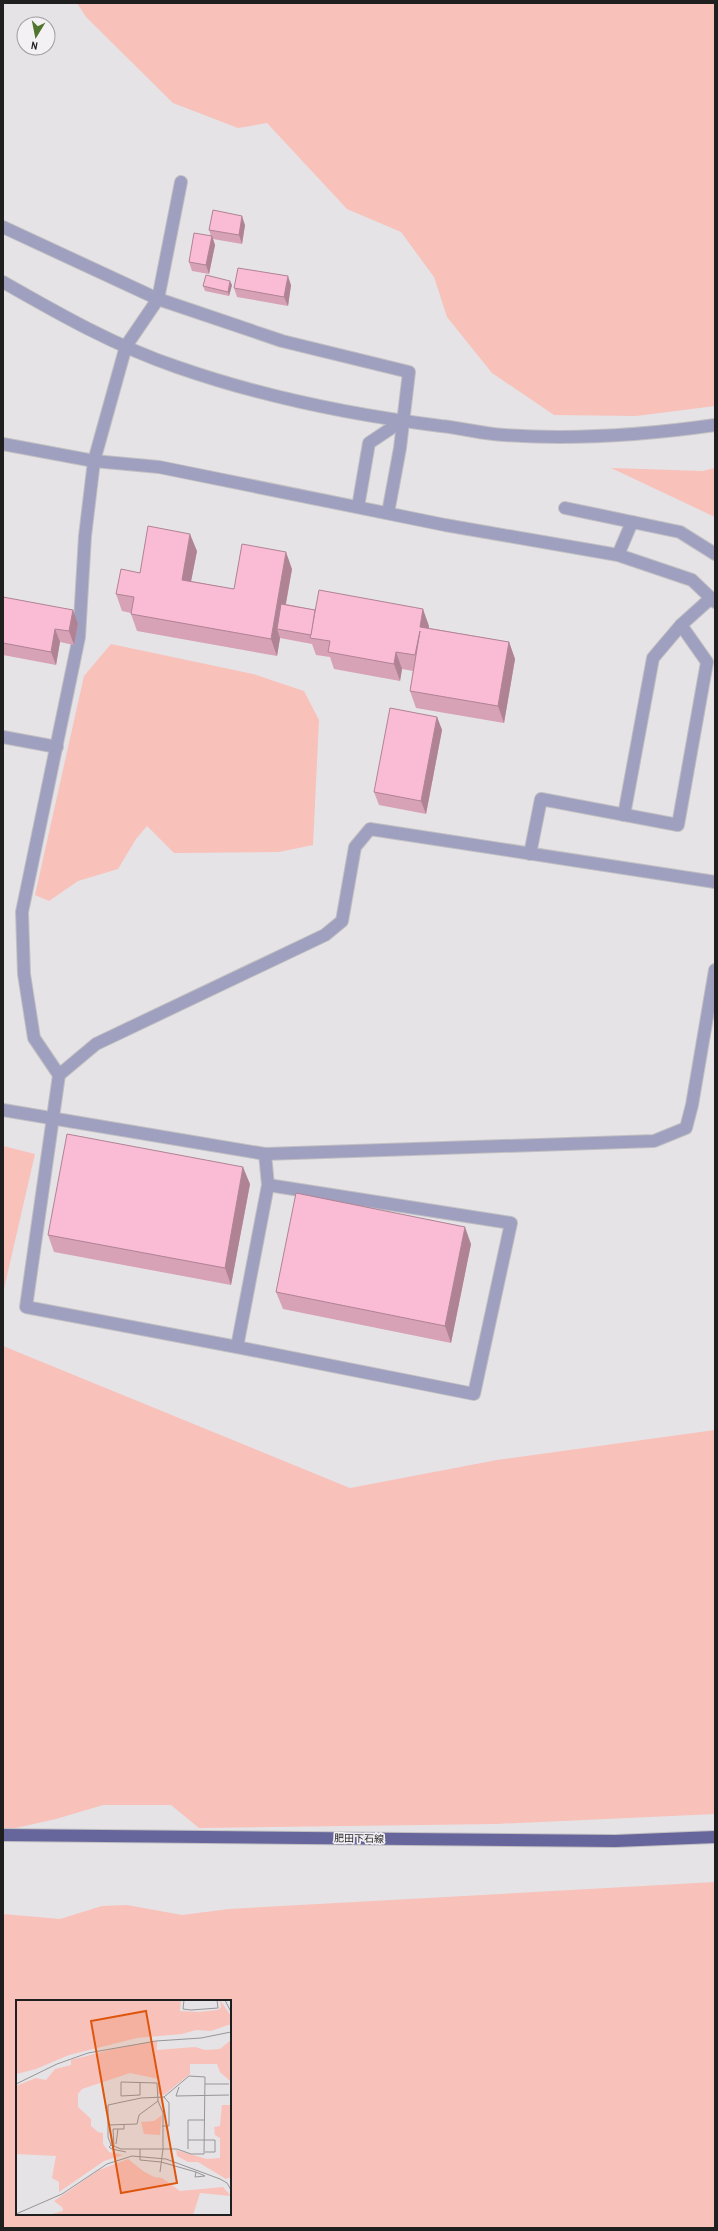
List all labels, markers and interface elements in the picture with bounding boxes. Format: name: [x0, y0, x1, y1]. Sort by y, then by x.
north arrow: [16, 16, 56, 56]
text: N: [30, 38, 39, 53]
street label: 肥田下石線: [334, 1832, 384, 1845]
inset map: [16, 2000, 231, 2215]

